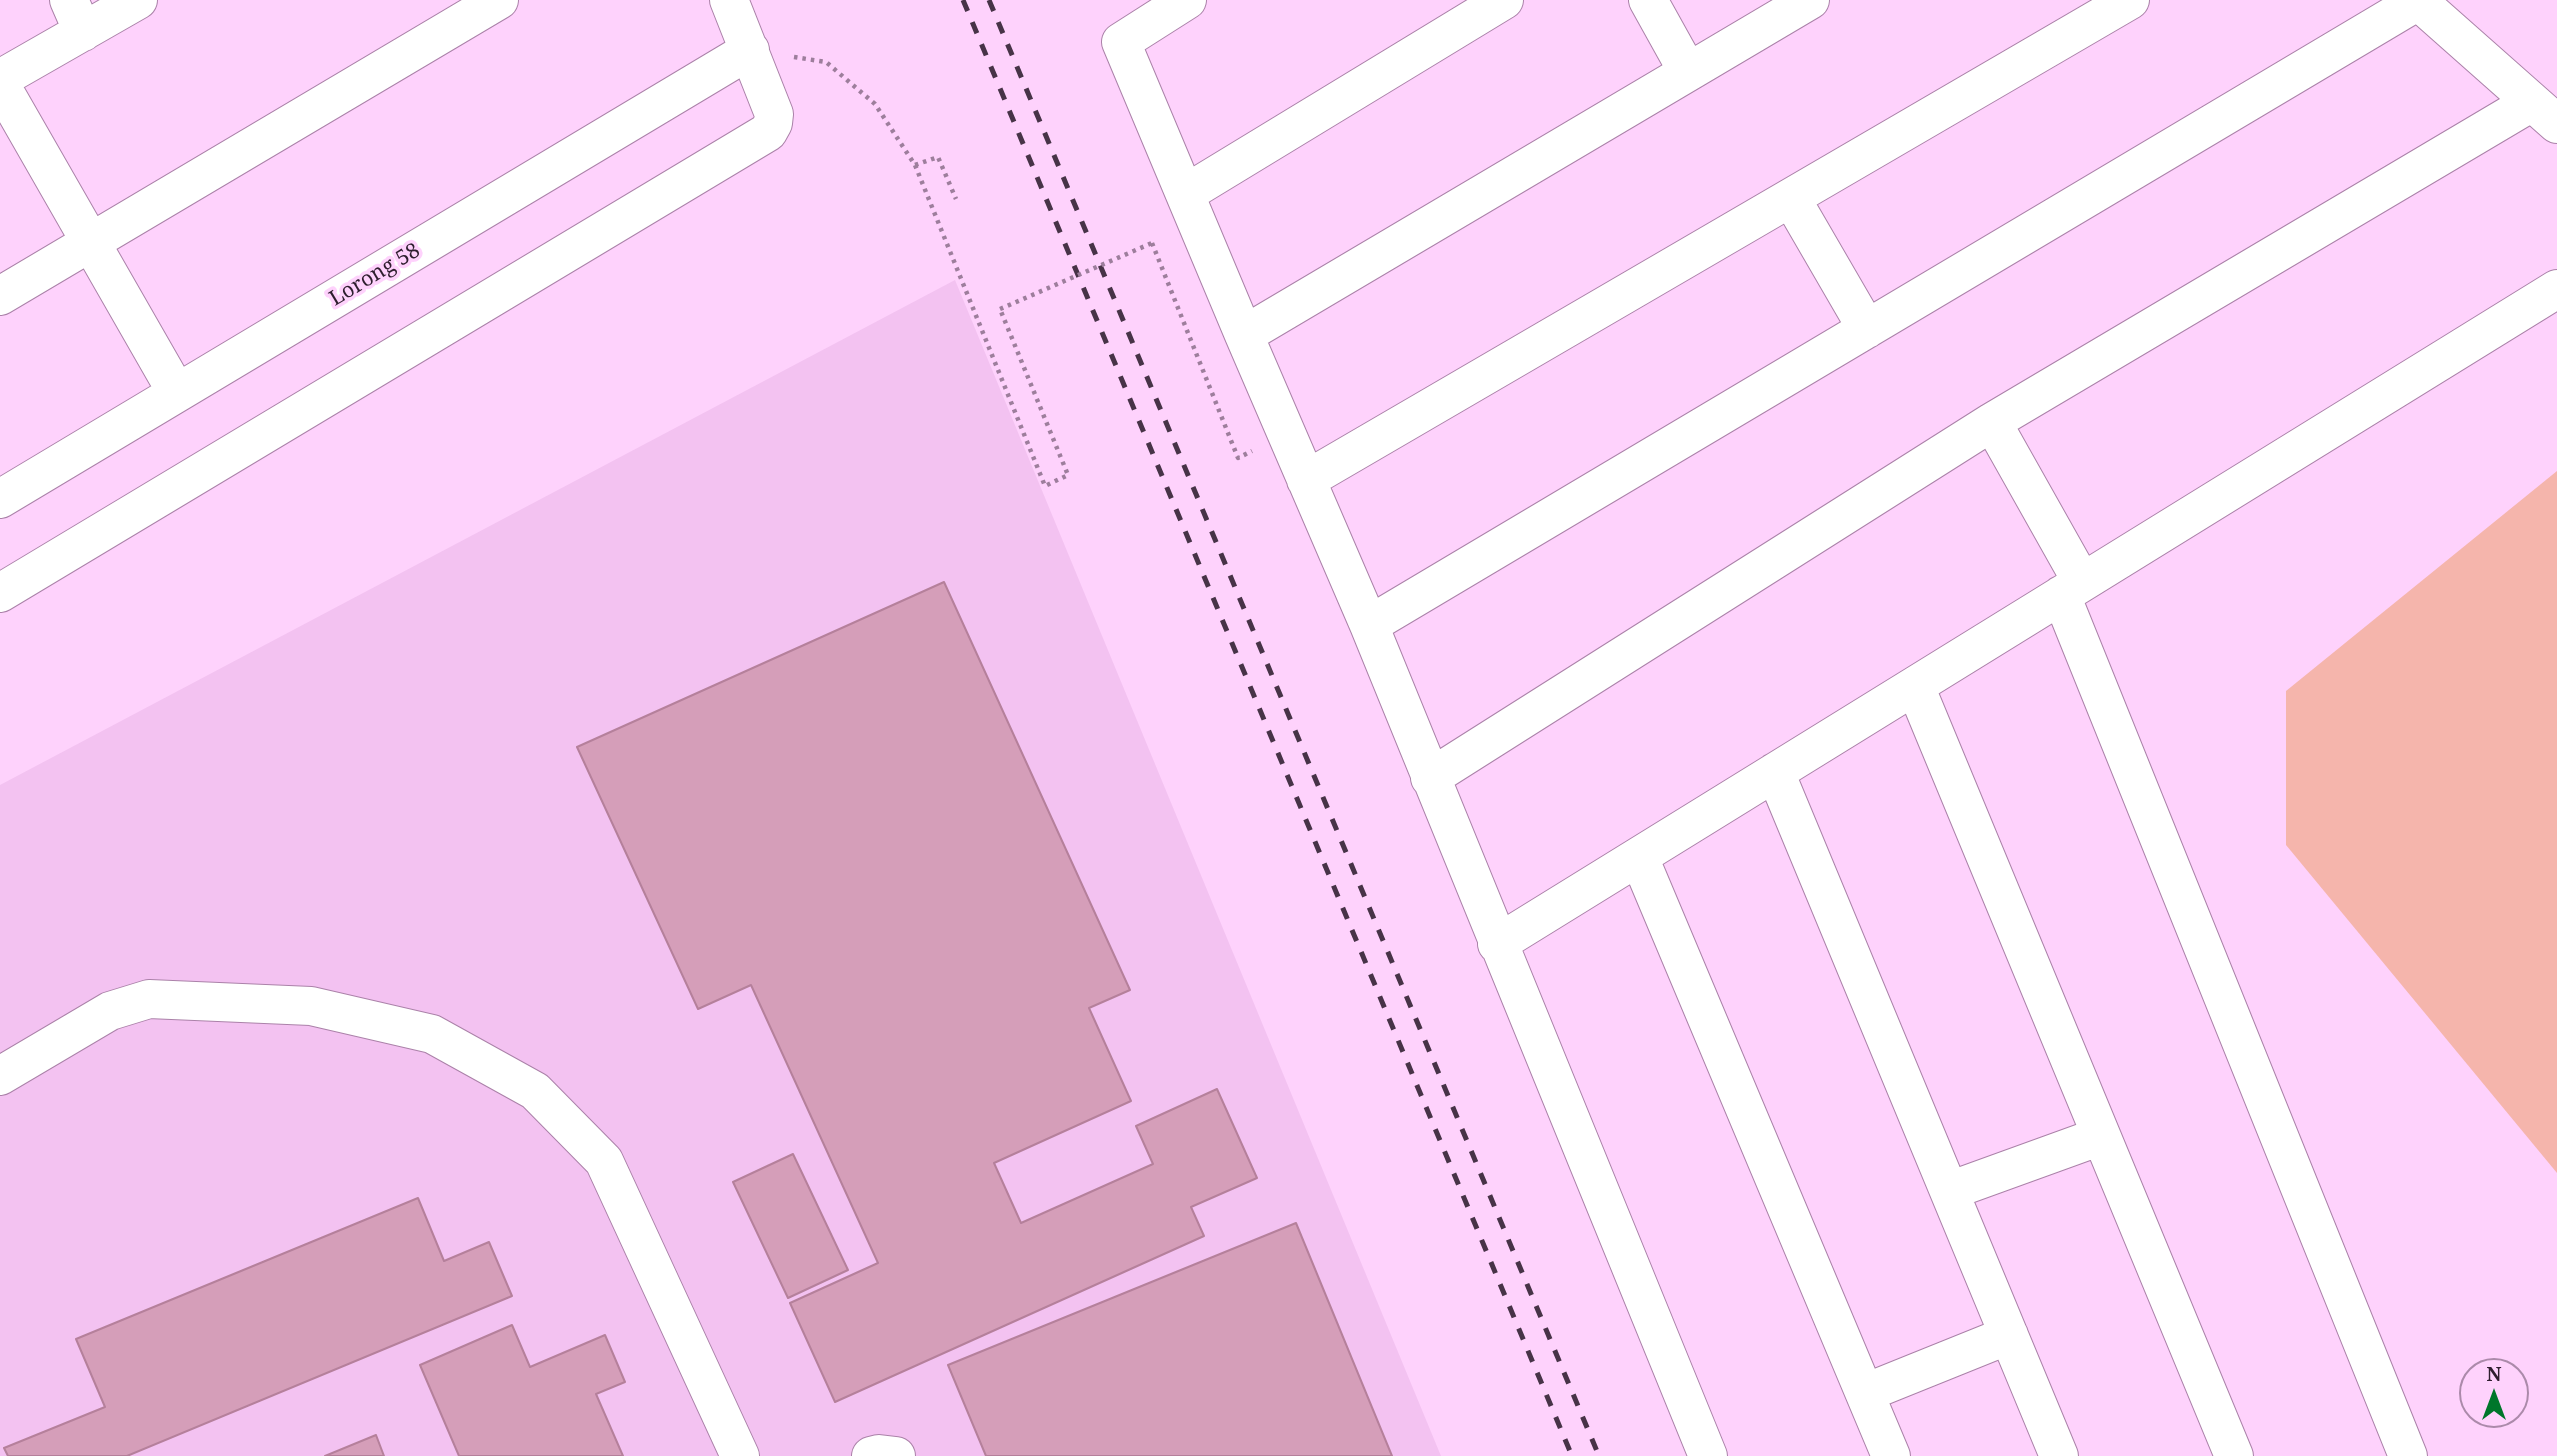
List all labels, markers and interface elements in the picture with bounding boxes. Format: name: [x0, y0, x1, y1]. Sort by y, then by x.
street label: Lorong 58: [325, 238, 425, 312]
north arrow: [2459, 1358, 2529, 1428]
text: N: [2487, 1361, 2501, 1387]

